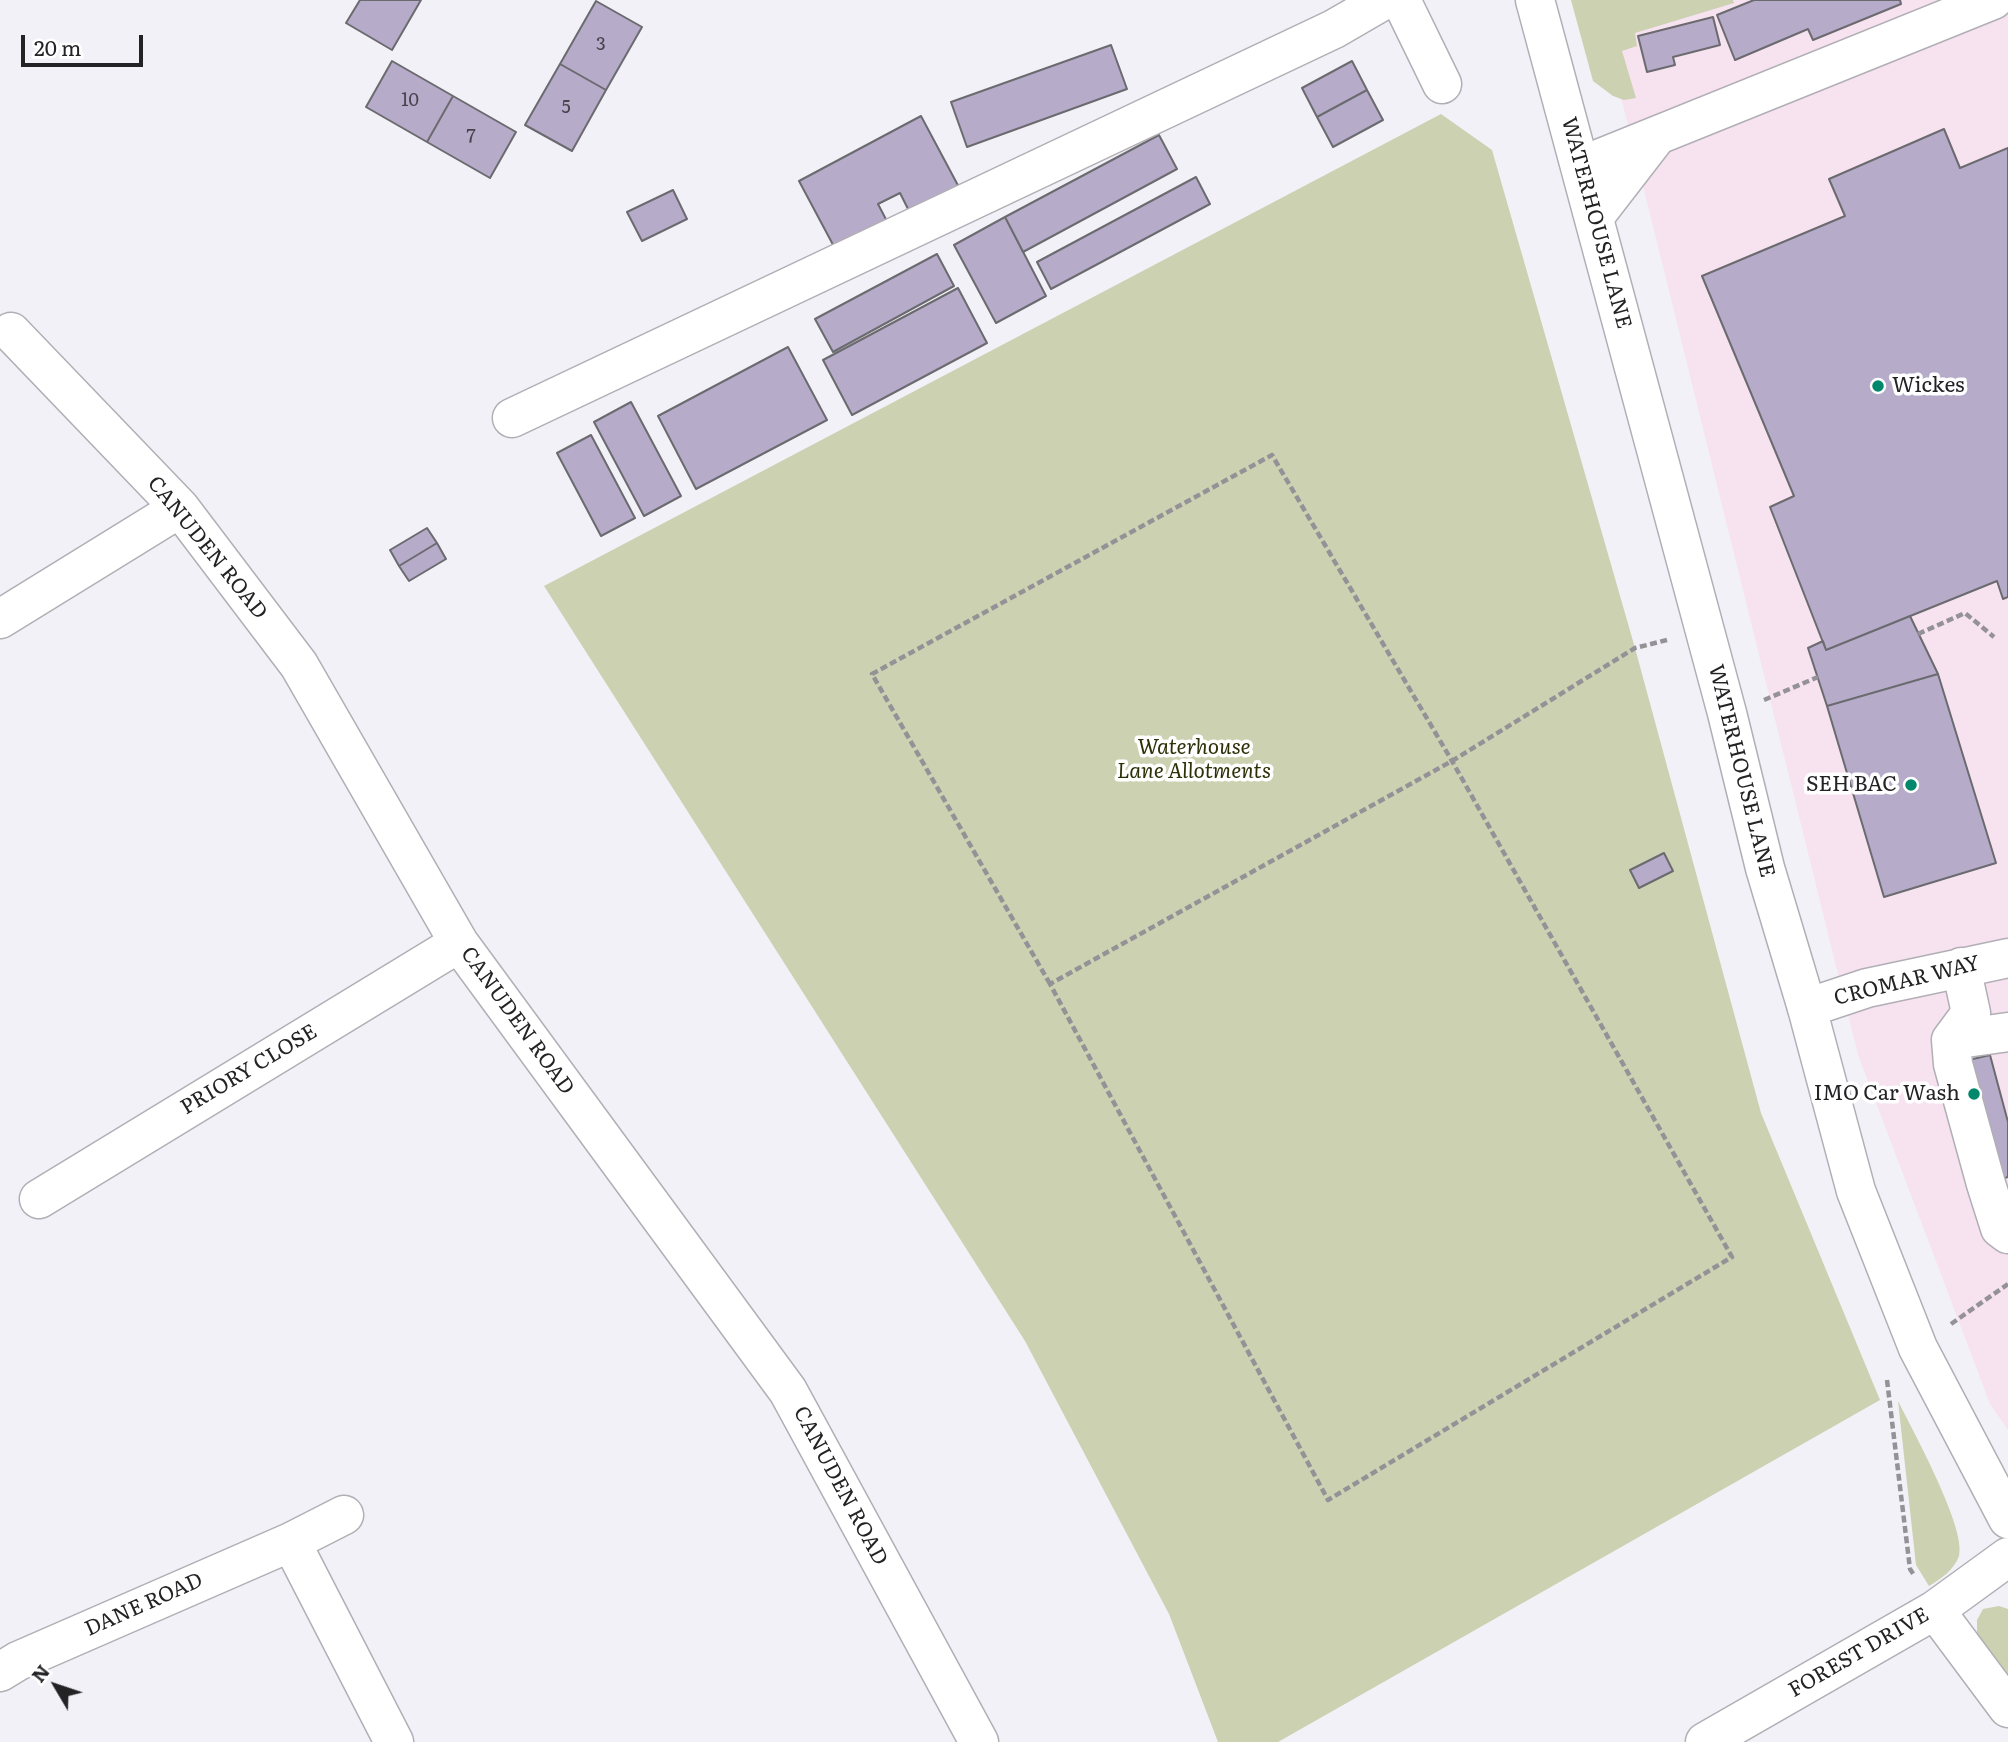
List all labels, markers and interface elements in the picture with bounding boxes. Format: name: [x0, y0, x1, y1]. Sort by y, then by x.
scale bar: [24, 21, 147, 65]
text: 20 m: [34, 31, 81, 62]
house number: 3: [596, 34, 606, 56]
house number: 10: [401, 90, 419, 112]
house number: 5: [561, 97, 571, 119]
street label: WATERHOUSE LANE: [1556, 114, 1636, 332]
house number: 7: [466, 126, 476, 148]
place label: Wickes: [1892, 373, 1964, 399]
marker: Wickes: [1870, 378, 1886, 394]
street label: CANUDEN ROAD: [142, 472, 272, 624]
street label: WATERHOUSE LANE: [1702, 662, 1780, 880]
park label: Waterhouse Lane Allotments: [1117, 735, 1271, 785]
place label: SEH BAC: [1806, 772, 1897, 798]
marker: SEH BAC: [1903, 777, 1919, 793]
street label: CANUDEN ROAD: [455, 942, 579, 1100]
street label: CROMAR WAY: [1831, 951, 1983, 1011]
street label: PRIORY CLOSE: [176, 1019, 322, 1121]
place label: IMO Car Wash: [1814, 1081, 1960, 1107]
marker: IMO Car Wash: [1966, 1086, 1982, 1102]
street label: CANUDEN ROAD: [787, 1402, 893, 1570]
street label: DANE ROAD: [81, 1568, 207, 1642]
street label: FOREST DRIVE: [1784, 1603, 1934, 1703]
north arrow: [21, 1651, 91, 1721]
text: N: [24, 1658, 56, 1688]

